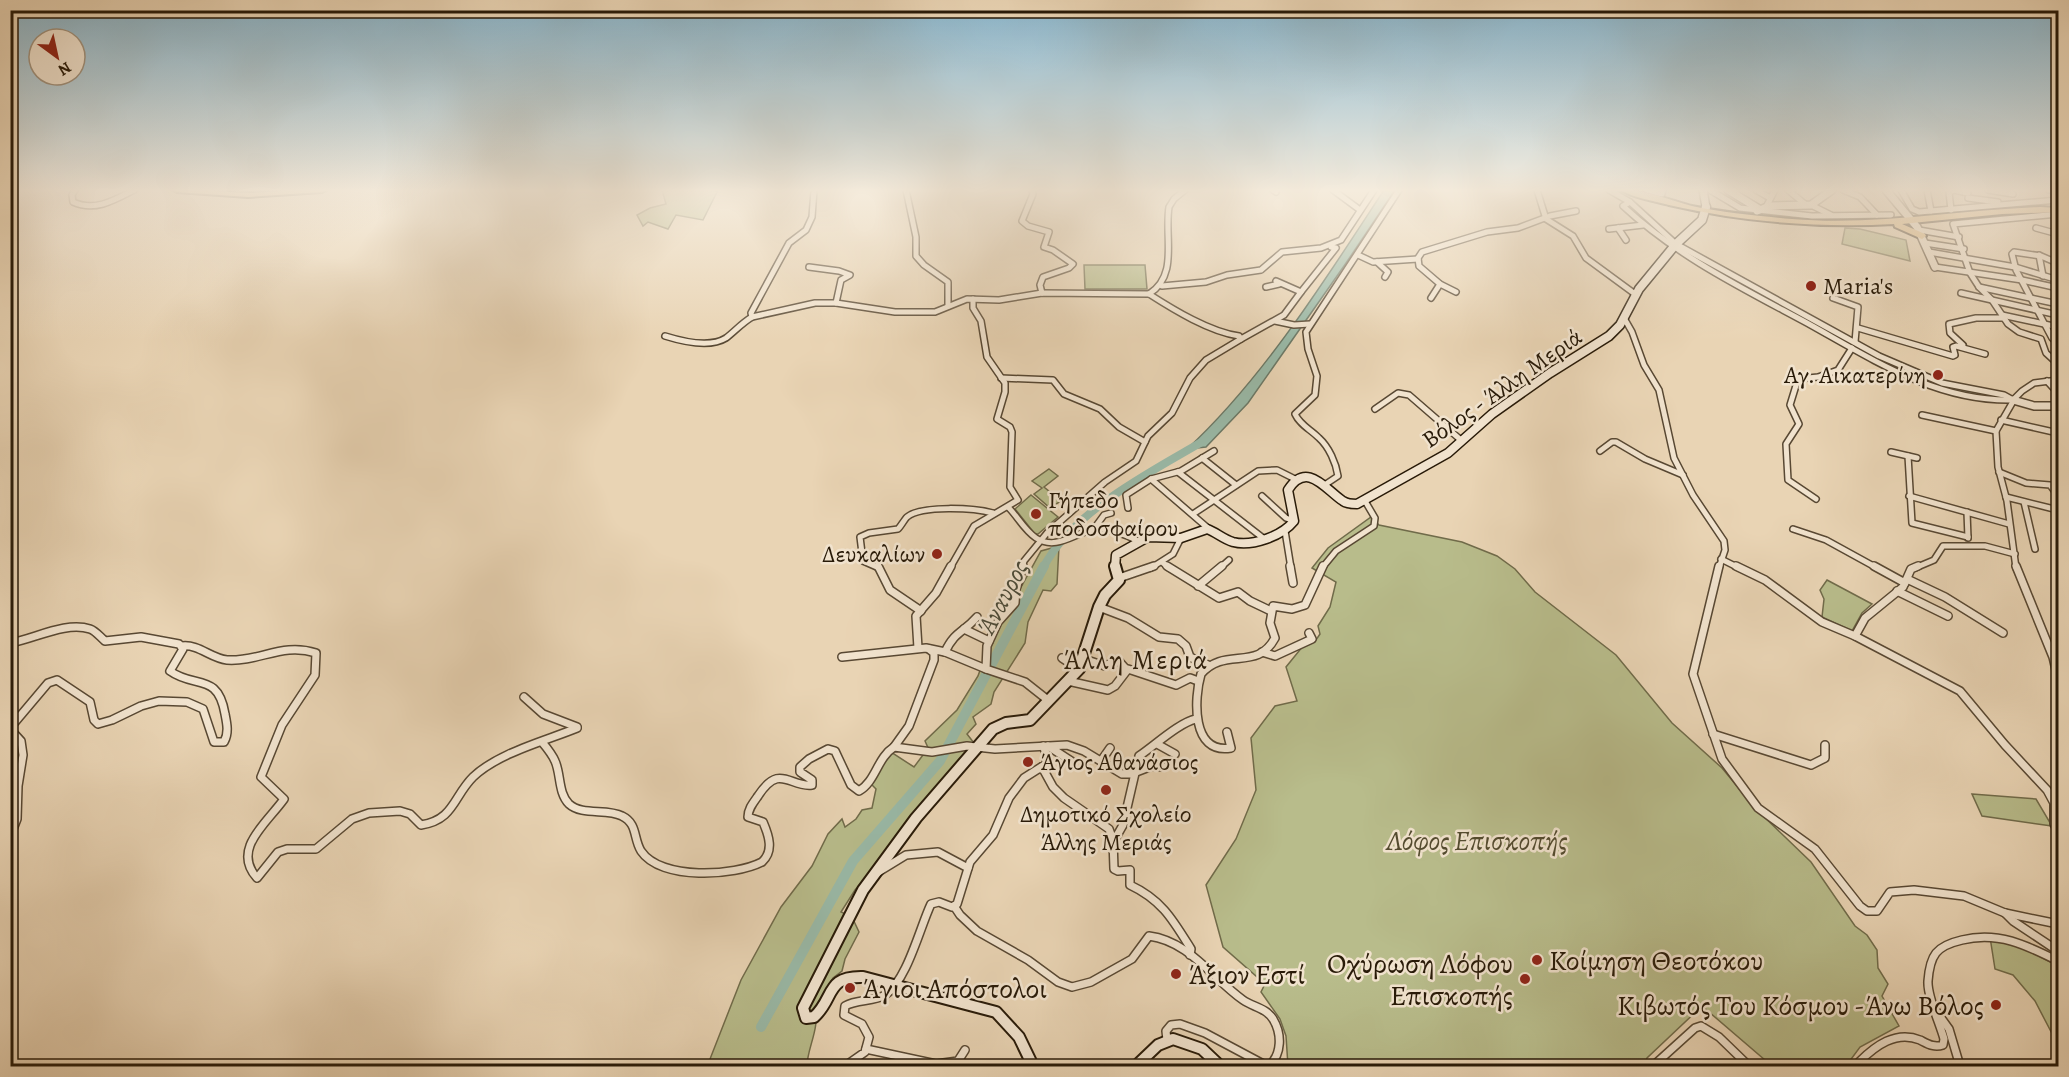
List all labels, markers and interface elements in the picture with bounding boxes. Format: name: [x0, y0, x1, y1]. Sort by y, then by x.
north arrow: [27, 27, 87, 87]
text: N: [53, 56, 76, 81]
place label: Maria's: [1823, 270, 1893, 302]
marker: Maria's: [1804, 279, 1818, 293]
street label: Βόλος - Άλλη Μεριά: [1415, 321, 1589, 455]
place label: Αγ. Αικατερίνη: [1783, 359, 1926, 391]
marker: Αγ. Αικατερίνη: [1931, 368, 1945, 382]
place label: Γήπεδο ποδοσφαίρου: [1048, 484, 1178, 544]
marker: Γήπεδο ποδοσφαίρου: [1029, 507, 1043, 521]
place label: Δευκαλίων: [822, 538, 925, 570]
marker: Δευκαλίων: [930, 547, 944, 561]
water label: Άναυρος: [968, 554, 1037, 642]
district label: Άλλη Μεριά: [1063, 642, 1209, 678]
place label: Άγιος Αθανάσιος: [1040, 746, 1198, 778]
marker: Άγιος Αθανάσιος: [1021, 755, 1035, 769]
marker: Δημοτικό Σχολείο Άλλης Μεριάς: [1099, 783, 1113, 797]
place label: Δημοτικό Σχολείο Άλλης Μεριάς: [1020, 798, 1192, 858]
park label: Λόφος Επισκοπής: [1384, 822, 1568, 860]
place label: Κοίμηση Θεοτόκου: [1549, 942, 1763, 980]
place label: Οχύρωση Λόφου Επισκοπής: [1327, 945, 1513, 1015]
marker: Κοίμηση Θεοτόκου: [1530, 953, 1544, 967]
place label: Άξιον Εστί: [1188, 956, 1305, 994]
marker: Άξιον Εστί: [1169, 967, 1183, 981]
place label: Άγιοι Απόστολοι: [862, 970, 1047, 1008]
marker: Οχύρωση Λόφου Επισκοπής: [1518, 972, 1532, 986]
marker: Άγιοι Απόστολοι: [843, 981, 857, 995]
place label: Κιβωτός Του Κόσμου -Άνω Βόλος: [1617, 987, 1984, 1025]
marker: Κιβωτός Του Κόσμου -Άνω Βόλος: [1989, 998, 2003, 1012]

